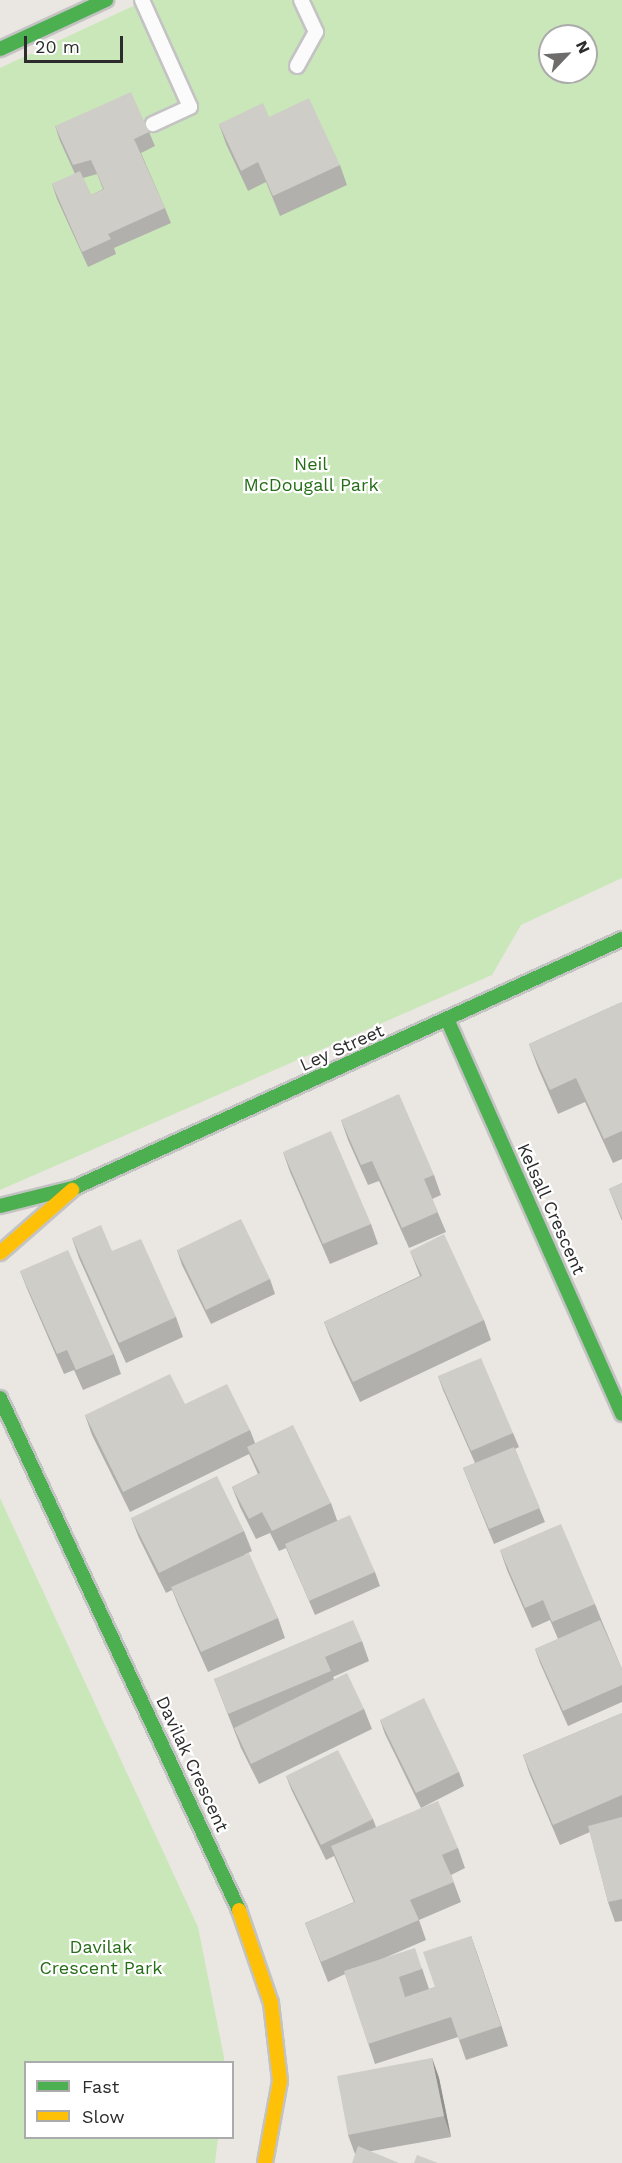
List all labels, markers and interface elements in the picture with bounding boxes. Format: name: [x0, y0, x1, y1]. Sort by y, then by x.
scale bar: [27, 24, 126, 62]
north arrow: [538, 24, 598, 84]
text: 20 m: [35, 36, 80, 57]
text: N: [572, 38, 594, 56]
park label: Neil McDougall Park: [243, 454, 379, 496]
street label: Ley Street: [296, 1020, 388, 1076]
street label: Kelsall Crescent: [512, 1140, 590, 1278]
street label: Davilak Crescent: [151, 1693, 233, 1835]
park label: Davilak Crescent Park: [39, 1937, 163, 1980]
legend: [24, 2061, 234, 2139]
text: Fast: [82, 2076, 119, 2097]
text: Slow: [82, 2106, 125, 2127]

